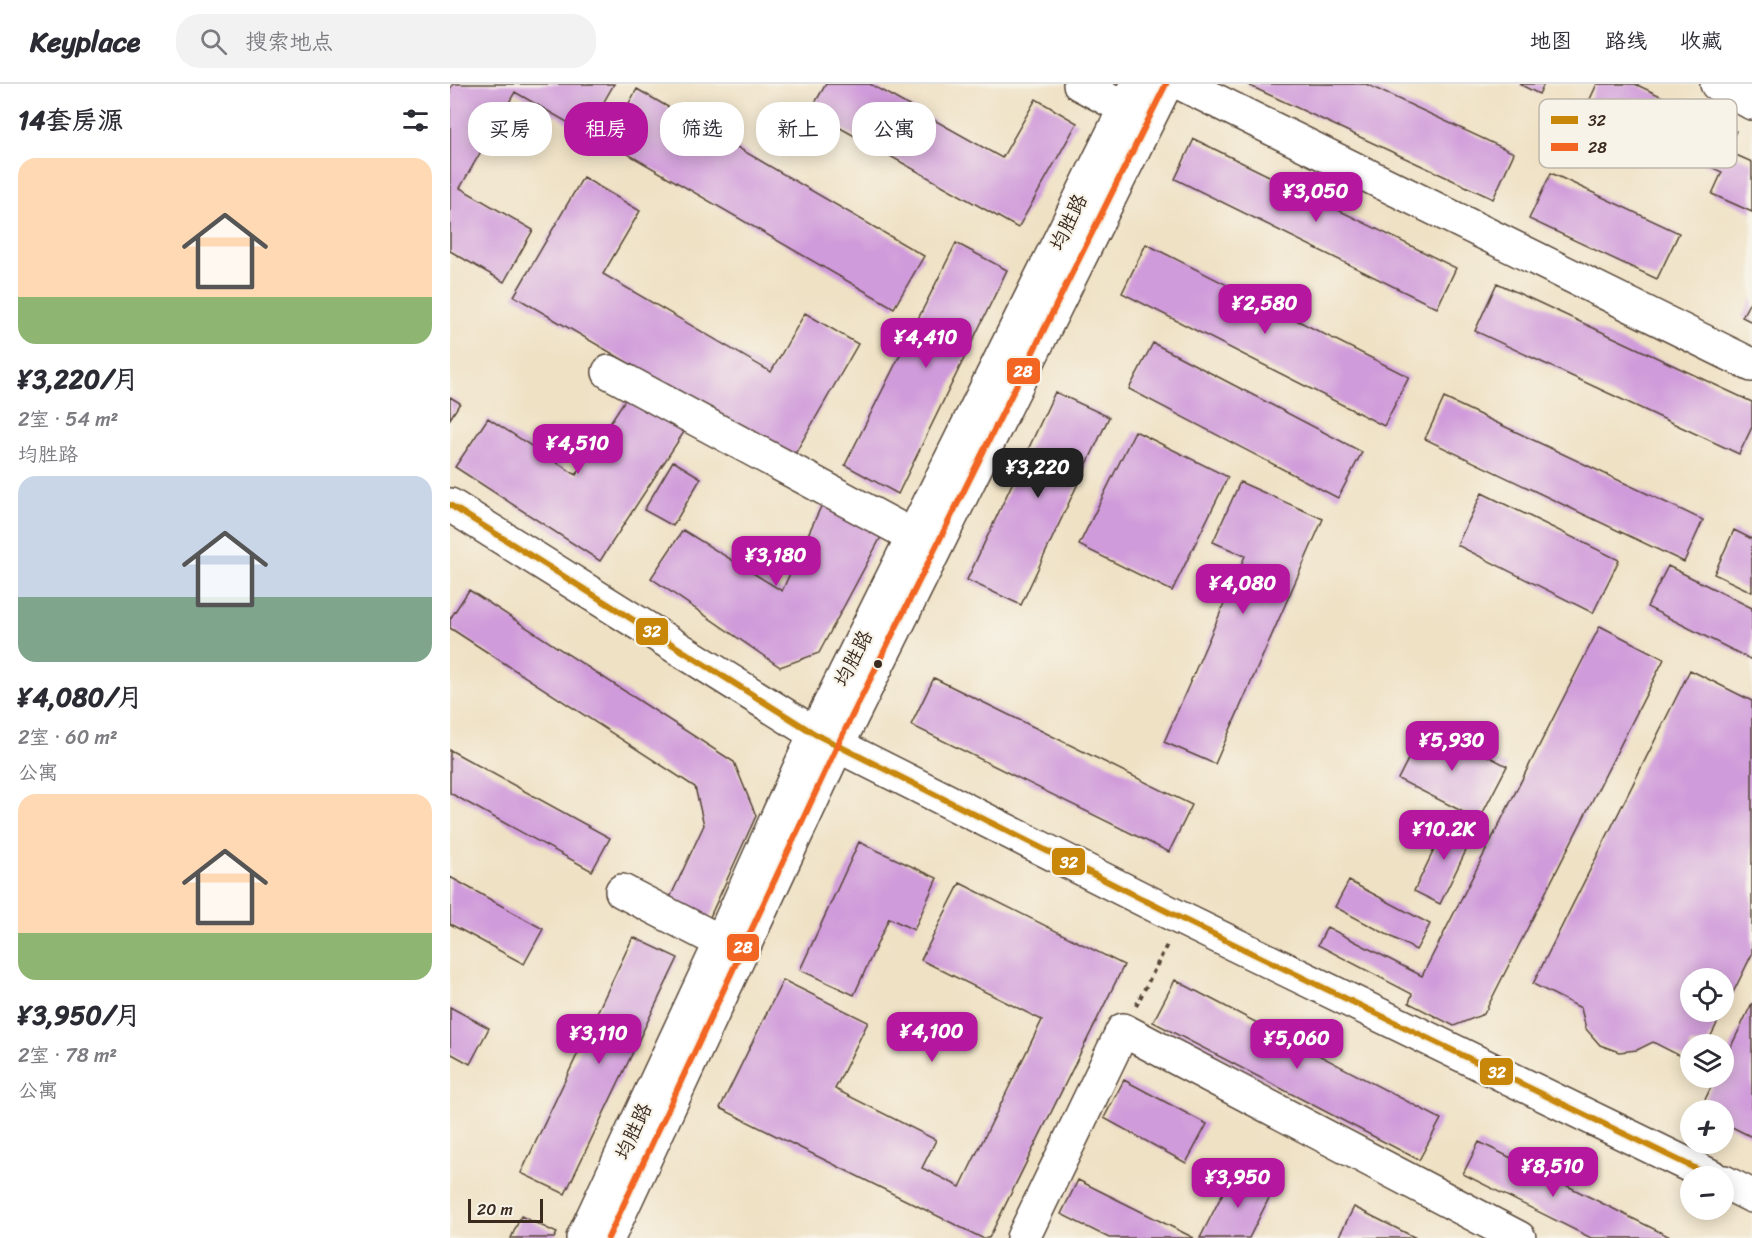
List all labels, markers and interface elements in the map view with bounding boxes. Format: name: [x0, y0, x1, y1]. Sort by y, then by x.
search box: [176, 14, 596, 68]
text: Keyplace: [30, 17, 140, 66]
text: 搜索地点: [245, 22, 333, 61]
text: 地图: [1530, 22, 1572, 60]
text: 路线: [1605, 22, 1647, 60]
text: 收藏: [1680, 22, 1722, 60]
icon: search: [197, 25, 230, 58]
text: 14套房源: [18, 97, 123, 143]
legend: [1539, 99, 1737, 168]
chip: 买房: [468, 102, 552, 156]
chip: 租房: [564, 102, 648, 156]
chip: 筛选: [660, 102, 744, 156]
chip: 新上: [756, 102, 840, 156]
chip: 公寓: [852, 102, 936, 156]
icon: filters: [399, 104, 432, 137]
text: 32: [1588, 106, 1606, 135]
text: 28: [1588, 133, 1607, 162]
pin: ¥3,050: [1267, 172, 1365, 223]
text: ¥3,050: [1284, 174, 1348, 209]
street label: 均胜路: [1040, 187, 1098, 257]
icon: home: [171, 197, 279, 305]
pin: ¥2,580: [1216, 284, 1314, 335]
text: ¥2,580: [1233, 286, 1297, 321]
pin: ¥4,410: [877, 318, 975, 369]
text: ¥4,410: [895, 320, 957, 355]
text: ¥3,220/月: [18, 356, 139, 402]
line badge: 28: [1006, 357, 1041, 385]
text: 28: [1013, 357, 1033, 386]
text: 2室 · 54 m²: [18, 402, 118, 437]
pin: ¥4,510: [529, 424, 627, 475]
text: ¥4,510: [547, 426, 609, 461]
text: 均胜路: [18, 437, 78, 472]
pin: ¥3,220: [989, 448, 1087, 499]
text: ¥3,220: [1006, 450, 1070, 485]
icon: home: [171, 515, 279, 623]
pin: ¥3,180: [727, 536, 825, 587]
text: ¥3,180: [746, 538, 806, 573]
pin: ¥4,080: [1194, 564, 1292, 615]
text: ¥4,080: [1210, 566, 1276, 601]
line badge: 32: [635, 617, 669, 646]
text: 32: [642, 617, 662, 646]
street label: 均胜路: [824, 623, 883, 693]
unlabelled marker: [872, 658, 884, 670]
text: ¥4,080/月: [18, 674, 143, 720]
text: 2室 · 60 m²: [18, 720, 118, 755]
pin: ¥5,930: [1403, 721, 1501, 772]
text: ¥5,930: [1420, 723, 1484, 758]
text: 公寓: [18, 755, 58, 790]
pin: ¥10.2K: [1395, 810, 1493, 861]
text: ¥10.2K: [1413, 812, 1475, 847]
icon: home: [171, 833, 279, 941]
line badge: 32: [1051, 847, 1086, 876]
text: 32: [1059, 848, 1079, 877]
line badge: 28: [726, 933, 760, 962]
text: 28: [733, 933, 753, 962]
map controls: [1680, 968, 1734, 1220]
button: locate: [1680, 968, 1734, 1022]
text: ¥3,950/月: [18, 992, 141, 1038]
pin: ¥4,100: [883, 1012, 981, 1063]
pin: ¥3,110: [550, 1014, 648, 1065]
text: ¥4,100: [901, 1014, 963, 1049]
text: ¥3,110: [570, 1016, 628, 1051]
pin: ¥5,060: [1248, 1019, 1346, 1070]
text: ¥5,060: [1264, 1021, 1330, 1056]
button: layers: [1680, 1034, 1734, 1088]
text: 2室 · 78 m²: [18, 1038, 117, 1073]
line badge: 32: [1479, 1057, 1514, 1086]
text: 32: [1487, 1058, 1507, 1087]
text: 公寓: [18, 1073, 58, 1108]
street label: 均胜路: [605, 1096, 662, 1166]
button: +: [1680, 1100, 1734, 1154]
pin: ¥8,510: [1504, 1147, 1602, 1198]
text: ¥8,510: [1522, 1149, 1584, 1184]
pin: ¥3,950: [1189, 1158, 1287, 1209]
text: ¥3,950: [1206, 1160, 1270, 1195]
button: −: [1680, 1166, 1734, 1220]
text: 20 m: [477, 1195, 513, 1224]
scale bar: [468, 1196, 543, 1224]

